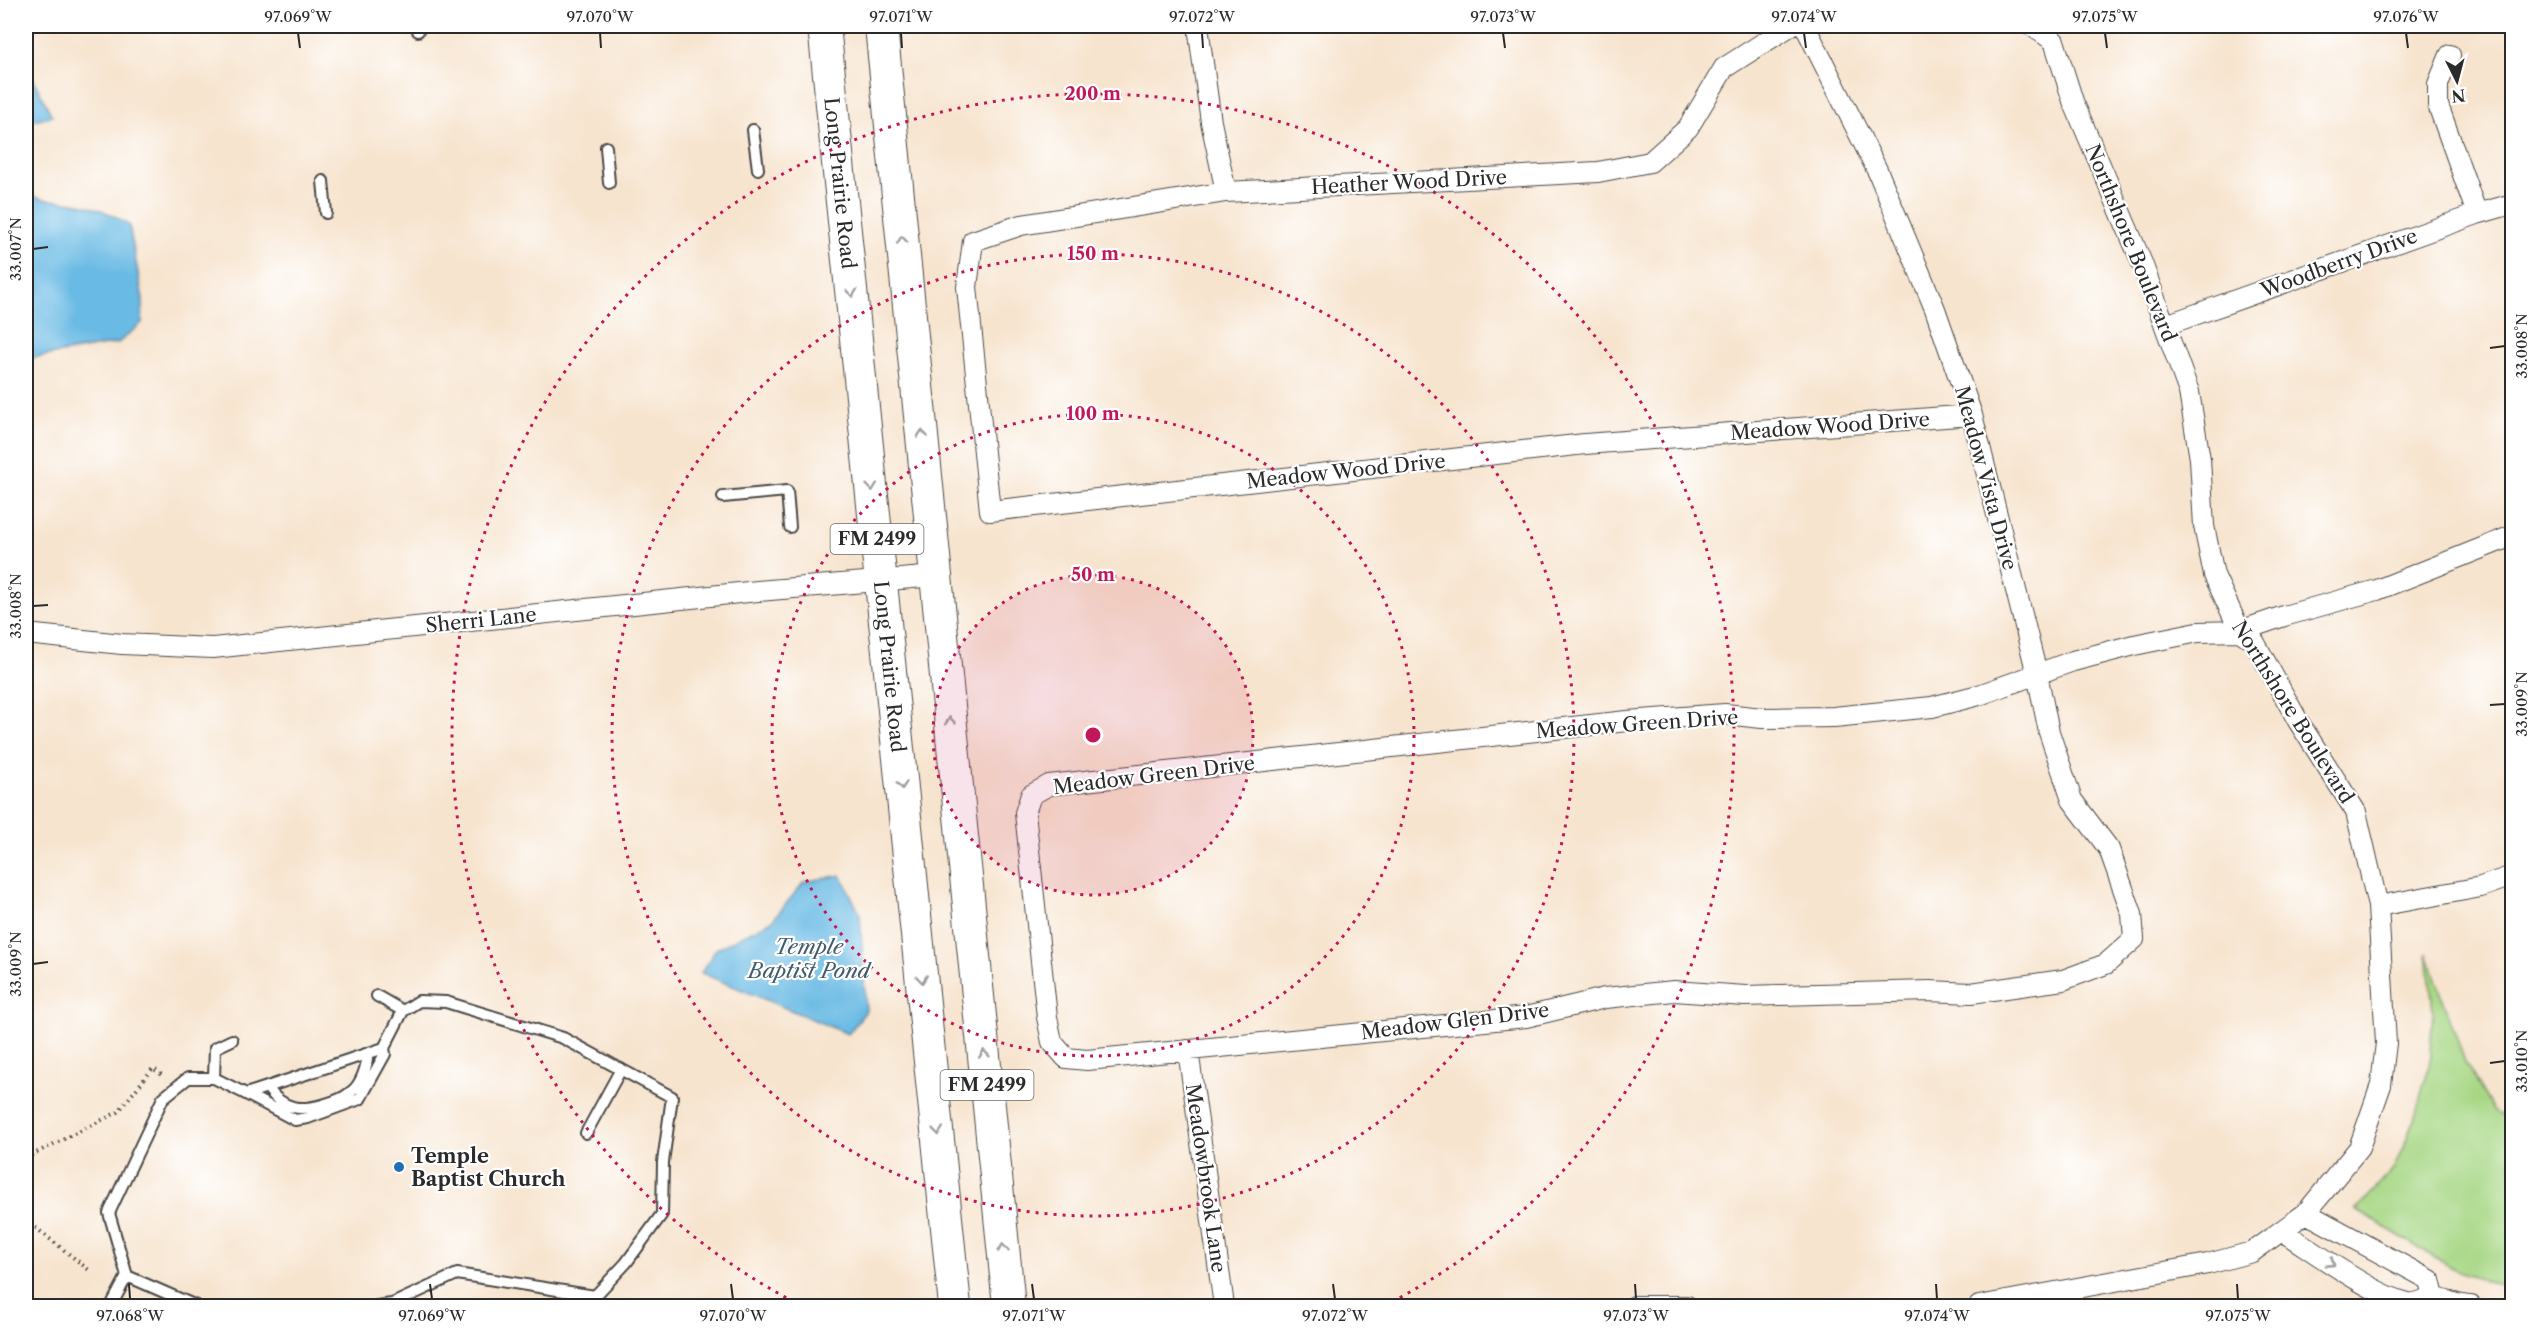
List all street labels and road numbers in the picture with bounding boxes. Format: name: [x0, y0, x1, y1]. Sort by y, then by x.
street label: Long Prairie Road: [819, 96, 861, 270]
street label: Northshore Boulevard: [2080, 141, 2182, 345]
street label: Heather Wood Drive: [1310, 165, 1508, 199]
street label: Woodberry Drive: [2257, 224, 2421, 303]
street label: Meadow Vista Drive: [1950, 383, 2022, 573]
street label: Meadow Wood Drive: [1729, 407, 1931, 445]
street label: Meadow Wood Drive: [1245, 449, 1447, 493]
road number: FM 2499: [830, 524, 924, 554]
street label: Long Prairie Road: [869, 580, 910, 754]
street label: Sherri Lane: [424, 602, 538, 638]
street label: Northshore Boulevard: [2227, 616, 2359, 808]
street label: Meadow Green Drive: [1535, 705, 1739, 743]
street label: Meadow Green Drive: [1052, 751, 1256, 799]
street label: Meadow Glen Drive: [1359, 998, 1551, 1044]
road number: FM 2499: [940, 1070, 1034, 1100]
street label: Meadowbrook Lane: [1181, 1082, 1231, 1274]

